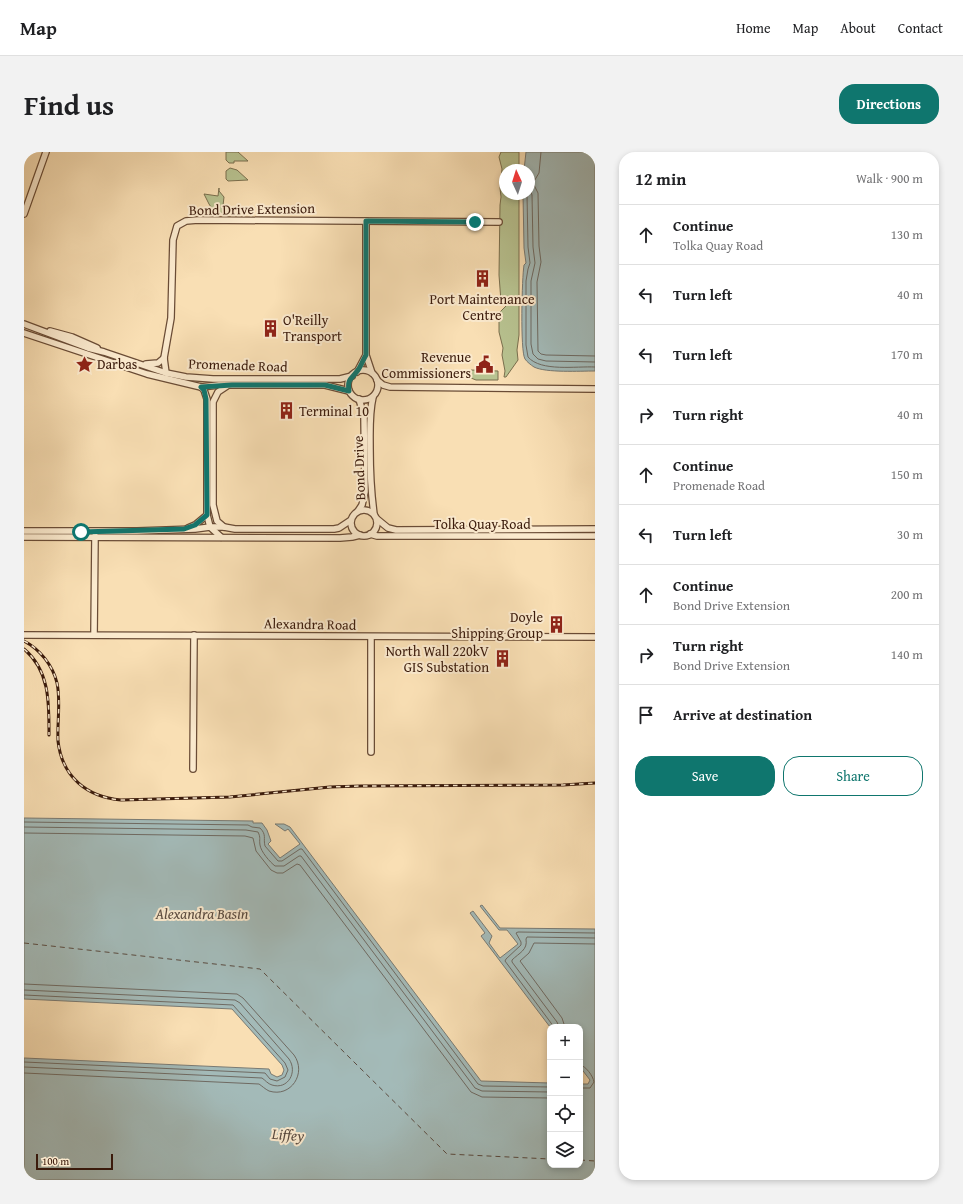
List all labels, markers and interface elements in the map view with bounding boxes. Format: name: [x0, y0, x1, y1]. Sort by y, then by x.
text: Map: [20, 14, 57, 42]
text: Home: [736, 18, 771, 38]
text: Map: [793, 18, 818, 38]
text: About: [840, 18, 876, 38]
text: Contact: [898, 18, 943, 38]
text: Find us: [24, 84, 114, 125]
button: Directions: [839, 84, 939, 124]
north arrow: [499, 164, 535, 200]
text: 12 min: [635, 166, 686, 191]
text: Walk · 900 m: [856, 169, 923, 188]
street label: Bond Drive Extension: [189, 198, 315, 220]
route end: [466, 213, 484, 231]
text: Continue: [673, 215, 734, 236]
icon: ahead: [635, 224, 657, 246]
text: 130 m: [891, 225, 923, 244]
text: Tolka Quay Road: [673, 236, 763, 255]
building icon: Port Maintenance Centre: [472, 269, 492, 289]
icon: left: [635, 284, 657, 306]
text: Turn left: [673, 284, 732, 305]
text: 40 m: [897, 285, 923, 304]
place label: Port Maintenance Centre: [430, 289, 535, 325]
place label: O'Reilly Transport: [283, 310, 342, 346]
building icon: O'Reilly Transport: [260, 318, 280, 338]
icon: left: [635, 344, 657, 366]
text: Turn left: [673, 344, 732, 365]
text: 170 m: [891, 345, 923, 364]
place label: Revenue Commissioners: [381, 347, 471, 383]
street label: Promenade Road: [188, 353, 288, 377]
place icon: Darbas: [74, 354, 94, 374]
place label: Darbas: [97, 354, 137, 374]
public building icon: Revenue Commissioners: [474, 355, 494, 375]
building icon: Terminal 10: [276, 401, 296, 421]
place label: Terminal 10: [299, 401, 369, 421]
icon: right: [635, 404, 657, 426]
text: Turn right: [673, 404, 744, 425]
text: 40 m: [897, 405, 923, 424]
street label: Bond Drive: [348, 435, 370, 501]
text: Continue: [673, 455, 734, 476]
icon: ahead: [635, 464, 657, 486]
text: 150 m: [891, 465, 923, 484]
text: Promenade Road: [673, 476, 765, 495]
street label: Tolka Quay Road: [433, 514, 531, 534]
route start: [72, 523, 90, 541]
icon: left: [635, 524, 657, 546]
text: Turn left: [673, 524, 732, 545]
text: 30 m: [897, 525, 923, 544]
text: Continue: [673, 575, 734, 596]
icon: ahead: [635, 584, 657, 606]
text: 200 m: [891, 585, 923, 604]
text: Bond Drive Extension: [673, 596, 790, 615]
place label: Doyle Shipping Group: [451, 607, 543, 643]
street label: Alexandra Road: [264, 613, 357, 635]
building icon: Doyle Shipping Group: [546, 615, 566, 635]
text: Turn right: [673, 635, 744, 656]
place label: North Wall 220kV GIS Substation: [386, 641, 489, 677]
icon: right: [635, 644, 657, 666]
text: 140 m: [891, 645, 923, 664]
building icon: North Wall 220kV GIS Substation: [492, 649, 512, 669]
text: Bond Drive Extension: [673, 656, 790, 675]
icon: arrive: [635, 704, 657, 726]
text: Arrive at destination: [673, 704, 812, 725]
button: Save: [635, 756, 775, 796]
button: Share: [783, 756, 923, 796]
water label: Alexandra Basin: [155, 903, 249, 924]
map controls: [547, 1024, 583, 1168]
button: +: [547, 1024, 583, 1060]
button: −: [547, 1060, 583, 1096]
button: locate: [547, 1096, 583, 1132]
water label: Liffey: [270, 1123, 305, 1146]
button: layers: [547, 1132, 583, 1168]
scale bar: [36, 1152, 113, 1171]
text: 100 m: [42, 1153, 69, 1169]

